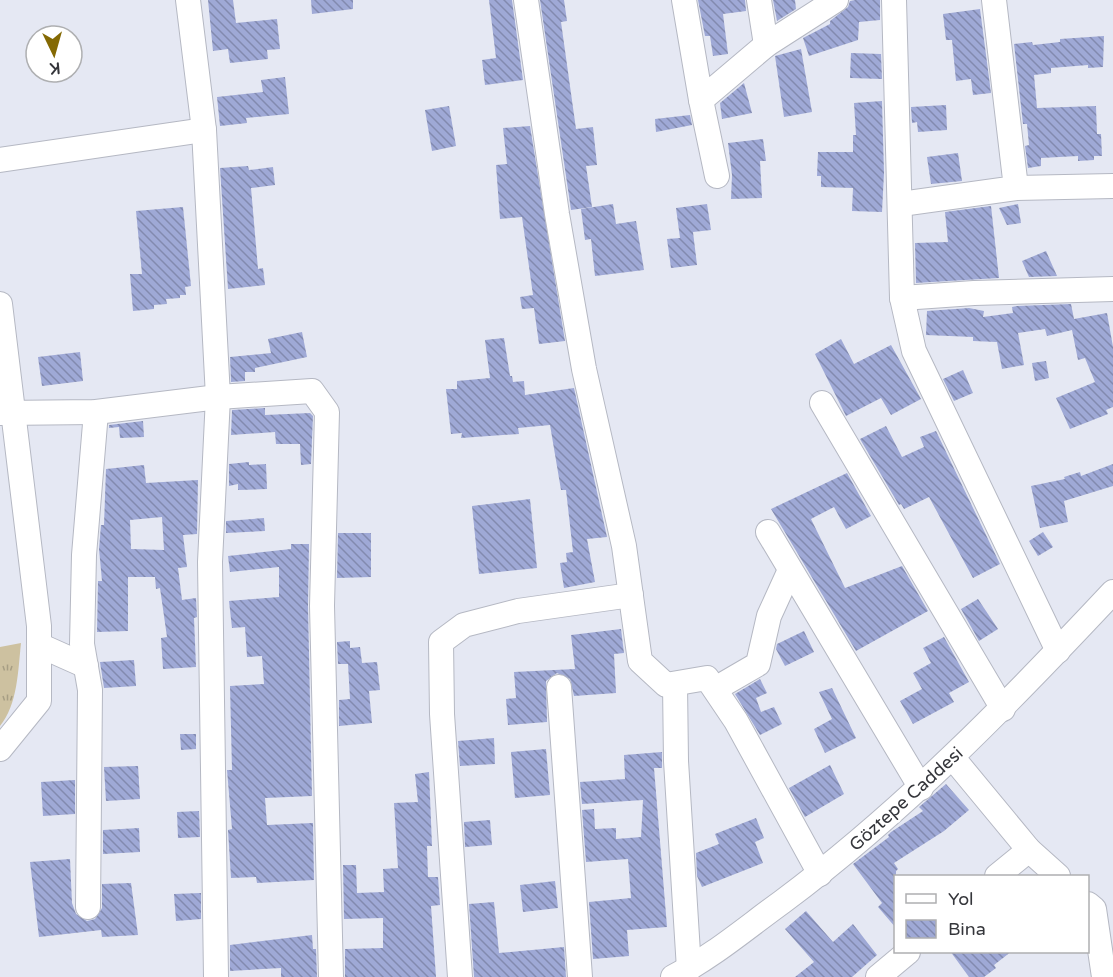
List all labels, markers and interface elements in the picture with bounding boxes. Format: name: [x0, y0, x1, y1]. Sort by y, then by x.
north arrow: [24, 24, 84, 84]
text: K: [49, 58, 61, 78]
street label: Göztepe Caddesi: [845, 742, 967, 856]
legend: [894, 875, 1089, 953]
text: Yol: [948, 888, 974, 910]
text: Bina: [948, 918, 986, 940]

